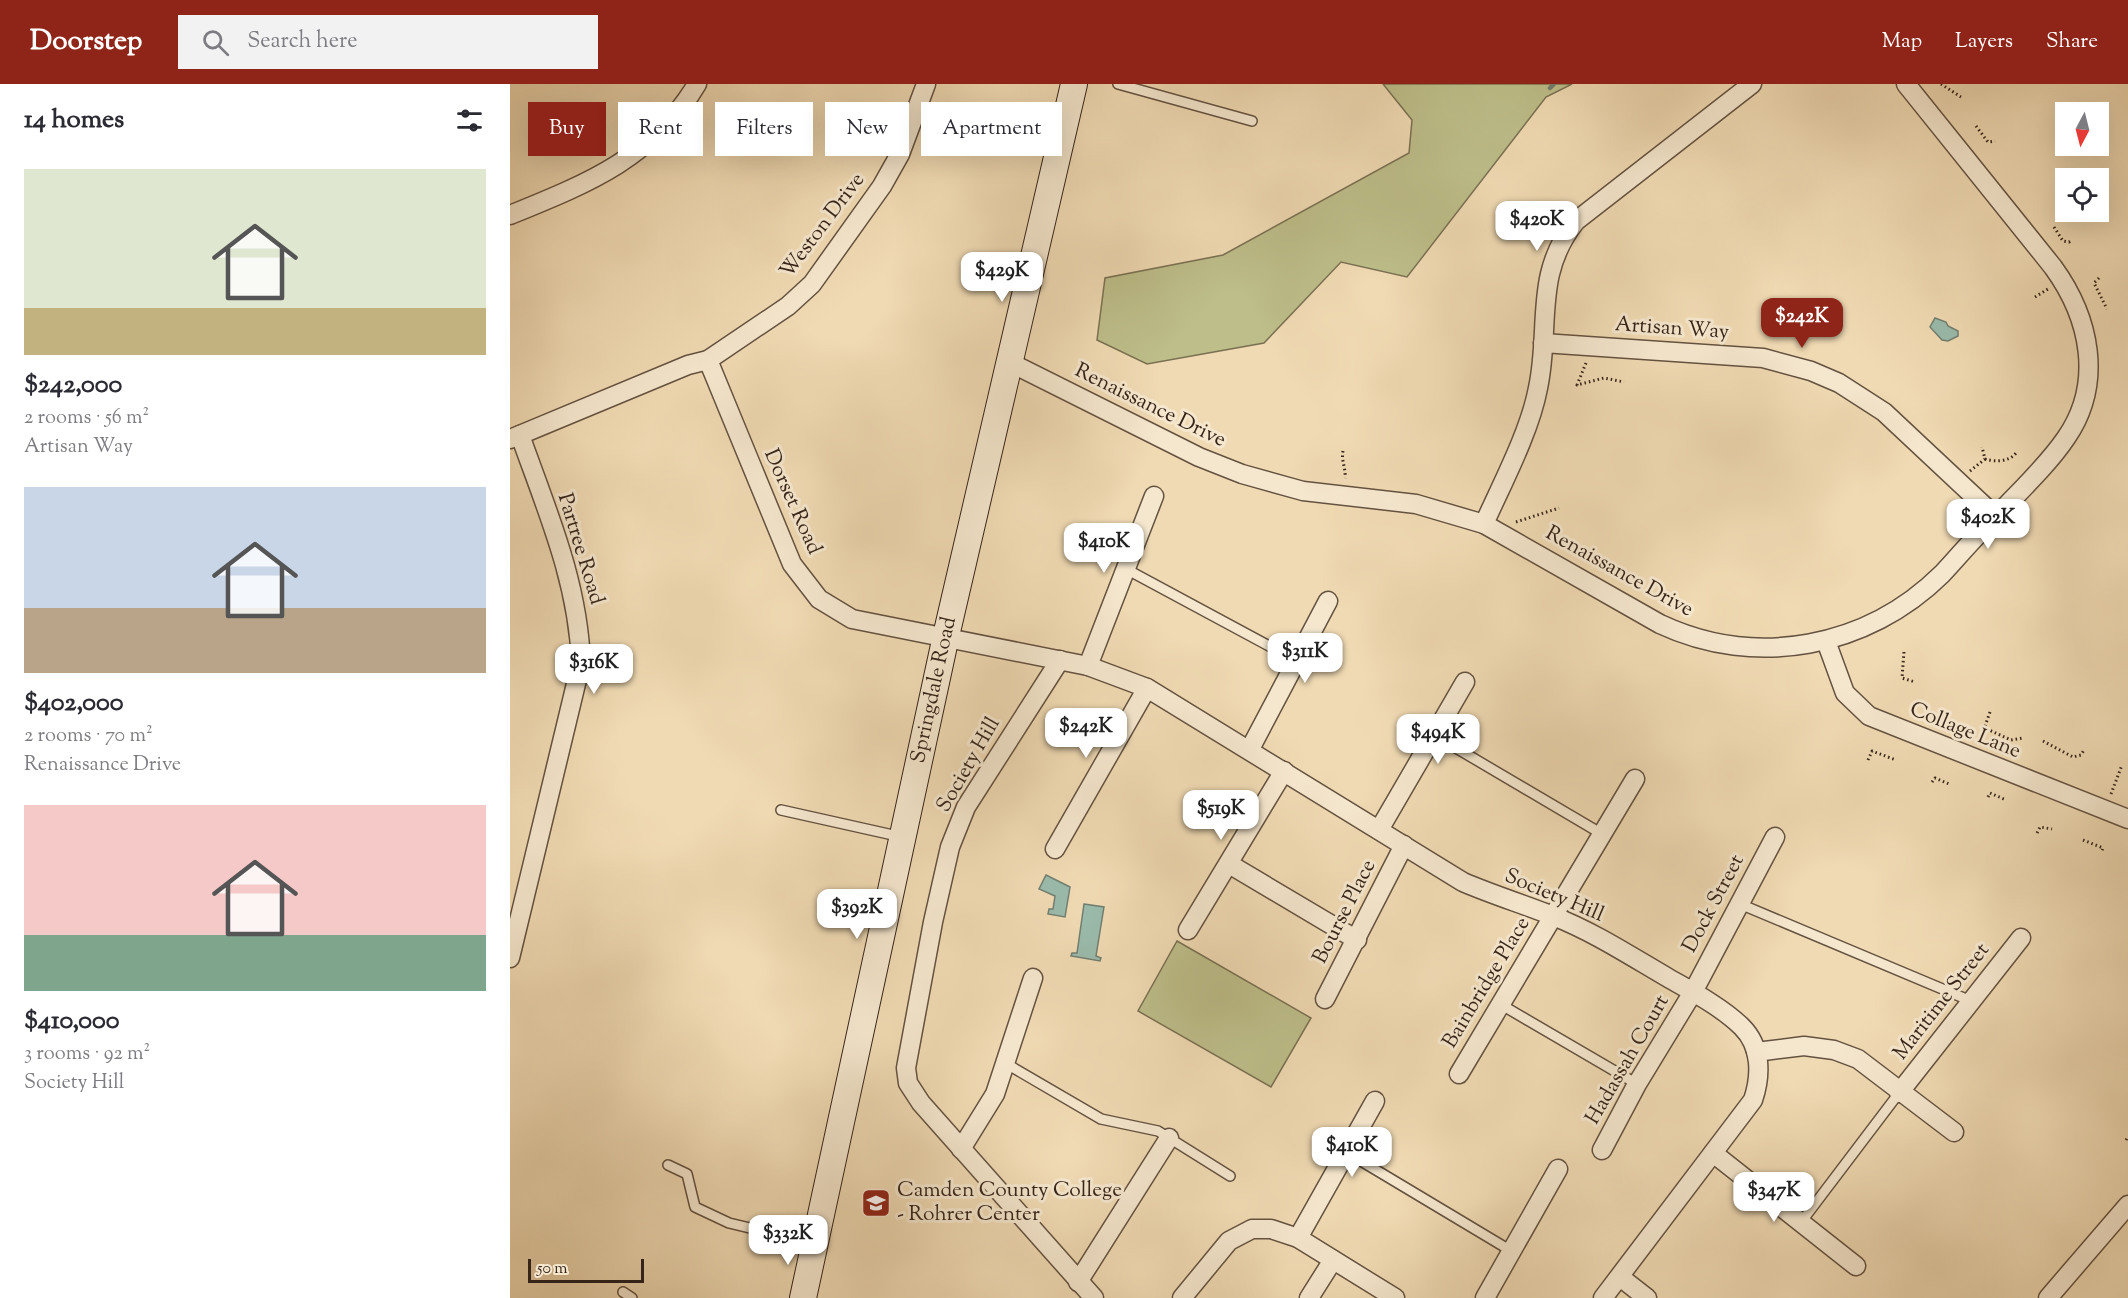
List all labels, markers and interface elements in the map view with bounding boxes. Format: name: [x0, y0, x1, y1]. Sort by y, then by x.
search box: [178, 15, 598, 69]
text: Doorstep: [30, 22, 142, 62]
icon: search: [199, 26, 232, 59]
text: Search here: [247, 26, 358, 58]
text: Map: [1882, 27, 1922, 57]
text: Layers: [1955, 27, 2013, 57]
text: Share: [2046, 27, 2098, 57]
text: 14 homes: [24, 102, 124, 139]
chip: Buy: [528, 102, 606, 156]
chip: Rent: [618, 102, 703, 156]
chip: Filters: [715, 102, 813, 156]
chip: New: [825, 102, 909, 156]
chip: Apartment: [921, 102, 1062, 156]
north arrow: [2055, 102, 2109, 156]
map controls: [2055, 102, 2109, 222]
icon: filters: [453, 104, 486, 137]
street label: Weston Drive: [773, 167, 873, 285]
button: locate: [2055, 168, 2109, 222]
pin: $420K: [1495, 201, 1579, 252]
text: $420K: [1509, 206, 1565, 235]
icon: home: [201, 208, 309, 316]
pin: $429K: [960, 252, 1044, 303]
text: $429K: [975, 257, 1029, 286]
pin: $242K: [1760, 298, 1844, 349]
text: $242K: [1775, 303, 1829, 332]
street label: Artisan Way: [1614, 310, 1731, 348]
street label: Renaissance Drive: [1069, 356, 1231, 456]
text: $242,000: [24, 367, 122, 404]
text: 2 rooms · 56 m²: [24, 404, 149, 433]
text: Artisan Way: [24, 433, 133, 462]
street label: Dorset Road: [755, 444, 829, 560]
street label: Partree Road: [549, 490, 611, 609]
pin: $402K: [1946, 499, 2030, 550]
text: $402K: [1961, 504, 2015, 533]
street label: Renaissance Drive: [1540, 519, 1698, 625]
pin: $410K: [1062, 523, 1146, 574]
icon: home: [201, 526, 309, 634]
text: $410K: [1078, 528, 1130, 557]
street label: Springdale Road: [904, 614, 965, 766]
pin: $311K: [1263, 633, 1347, 684]
text: $311K: [1282, 638, 1328, 667]
pin: $316K: [552, 644, 636, 695]
text: $316K: [569, 649, 619, 678]
text: $402,000: [24, 685, 123, 722]
street label: Collage Lane: [1905, 695, 2025, 767]
pin: $242K: [1044, 708, 1128, 759]
street label: Society Hill: [930, 712, 1008, 818]
text: $242K: [1059, 713, 1113, 742]
pin: $494K: [1396, 714, 1480, 765]
text: $494K: [1411, 719, 1465, 748]
text: 2 rooms · 70 m²: [24, 722, 153, 751]
text: Renaissance Drive: [24, 751, 181, 780]
pin: $519K: [1179, 790, 1263, 841]
text: $519K: [1197, 795, 1245, 824]
icon: home: [201, 844, 309, 952]
street label: Dock Street: [1675, 849, 1753, 959]
street label: Bourse Place: [1306, 855, 1384, 969]
street label: Society Hill: [1500, 862, 1609, 930]
pin: $392K: [815, 889, 899, 940]
text: $392K: [831, 894, 883, 923]
street label: Bainbridge Place: [1436, 912, 1538, 1054]
street label: Maritime Street: [1887, 937, 1997, 1067]
street label: Hadassah Court: [1579, 989, 1677, 1131]
text: $410,000: [24, 1003, 120, 1040]
text: 3 rooms · 92 m²: [24, 1040, 150, 1069]
text: Society Hill: [24, 1069, 124, 1098]
pin: $410K: [1310, 1127, 1394, 1178]
text: $410K: [1326, 1132, 1378, 1161]
pin: $347K: [1732, 1172, 1816, 1223]
place label: Camden County College - Rohrer Center: [897, 1176, 1122, 1230]
text: $347K: [1747, 1177, 1801, 1206]
school or university icon: Camden County College - Rohrer Center: [860, 1187, 892, 1219]
pin: $332K: [746, 1215, 830, 1266]
text: $332K: [763, 1220, 813, 1249]
scale bar: [528, 1256, 644, 1284]
text: 50 m: [537, 1258, 568, 1281]

